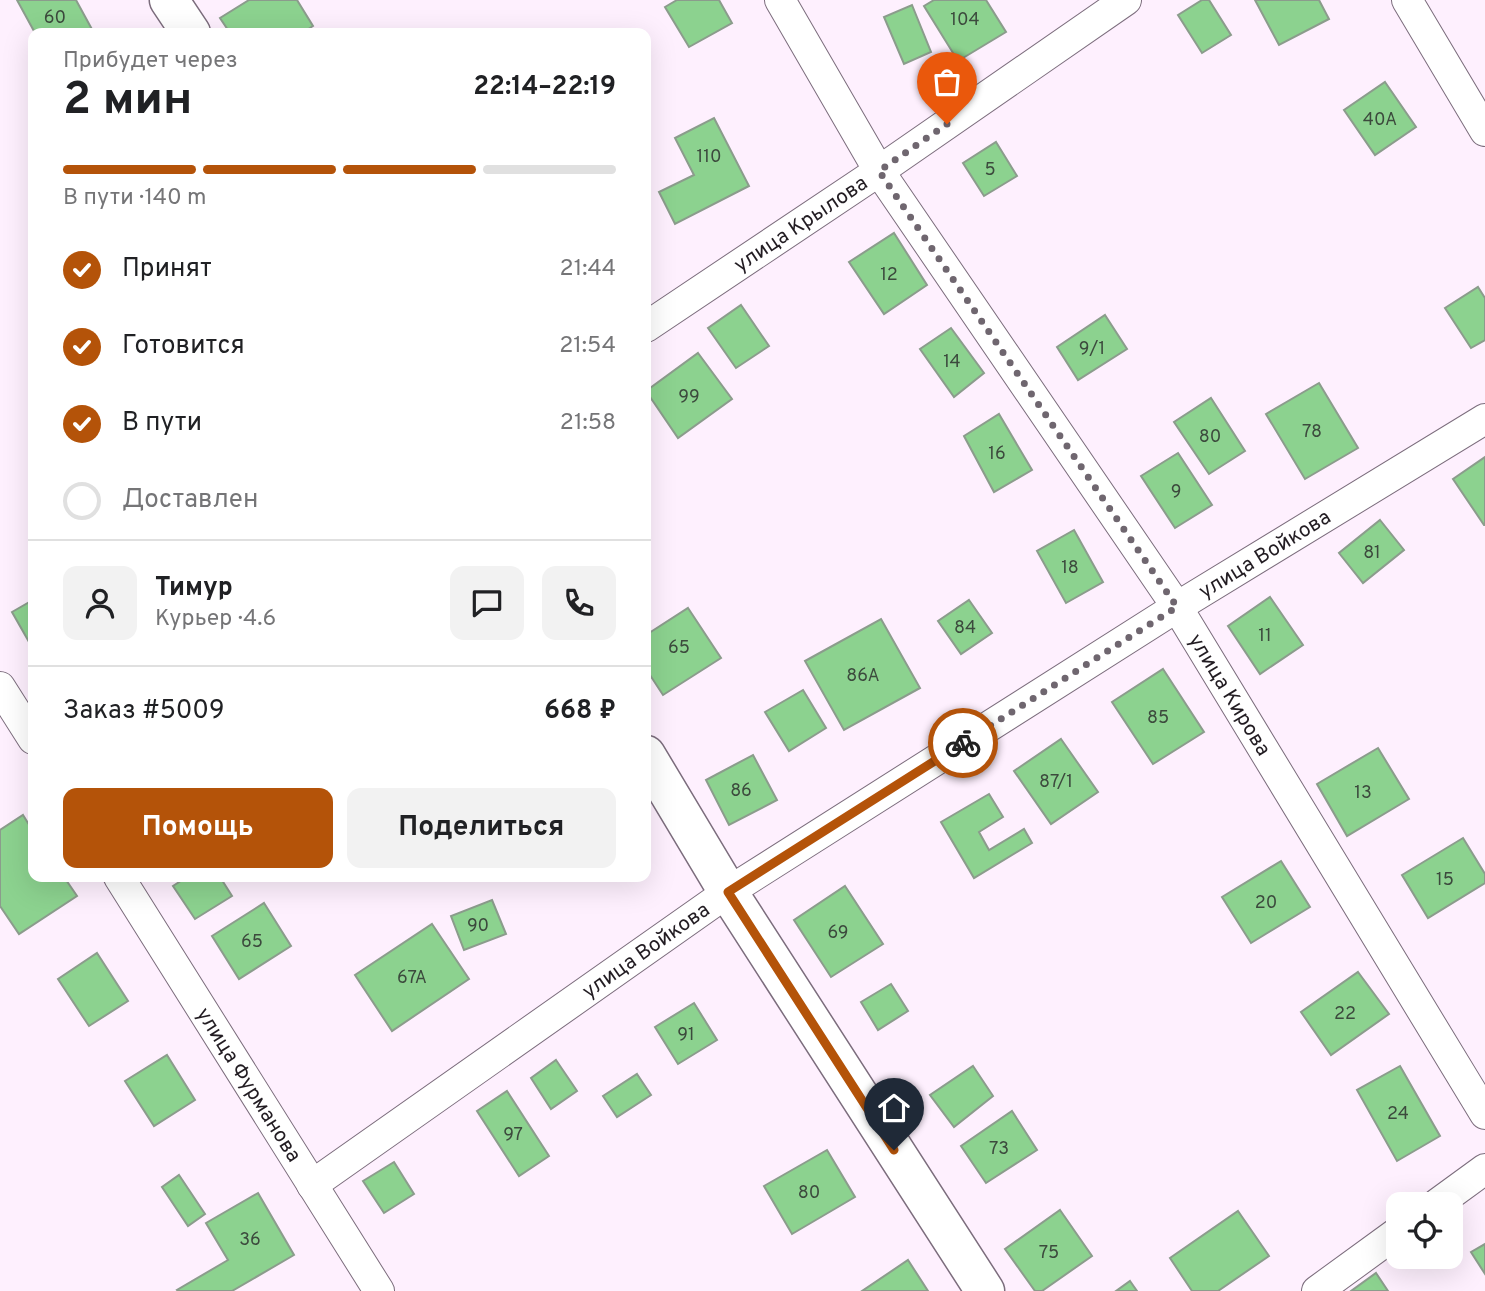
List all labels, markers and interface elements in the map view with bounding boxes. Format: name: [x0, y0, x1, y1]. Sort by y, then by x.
house number: 60: [44, 7, 66, 30]
house number: 104: [950, 9, 980, 32]
text: Прибудет через: [63, 47, 238, 76]
pin: [917, 52, 977, 124]
icon: bag: [928, 63, 966, 101]
text: 22:14–22:19: [473, 71, 616, 104]
text: 2 мин: [63, 72, 192, 131]
house number: 40А: [1363, 109, 1397, 132]
house number: 110: [697, 146, 721, 169]
house number: 5: [984, 159, 996, 182]
street label: улица Крылова: [729, 170, 873, 279]
text: В пути · 140 m: [63, 184, 207, 213]
icon: check: [63, 251, 101, 289]
text: Принят: [122, 253, 212, 286]
text: 21:44: [560, 255, 616, 284]
house number: 12: [880, 264, 898, 287]
icon: check: [63, 328, 101, 366]
text: Готовится: [122, 330, 245, 363]
text: 21:54: [559, 332, 616, 361]
house number: 9/1: [1079, 338, 1105, 361]
house number: 14: [943, 351, 961, 374]
house number: 99: [678, 386, 700, 409]
icon: check: [63, 405, 101, 443]
text: В пути: [122, 407, 202, 440]
text: 21:58: [560, 409, 616, 438]
house number: 78: [1302, 421, 1322, 444]
house number: 80: [1199, 426, 1221, 449]
house number: 16: [988, 443, 1006, 466]
house number: 9: [1171, 481, 1181, 504]
text: Доставлен: [122, 484, 258, 517]
street label: улица Войкова: [1194, 504, 1336, 606]
house number: 81: [1363, 542, 1381, 565]
house number: 18: [1061, 557, 1079, 580]
button: person: [63, 566, 137, 640]
button: chat: [450, 566, 524, 640]
button: phone: [542, 566, 616, 640]
text: Тимур: [155, 572, 233, 605]
text: Курьер · 4.6: [155, 605, 276, 634]
house number: 84: [954, 617, 976, 640]
house number: 11: [1258, 625, 1272, 648]
street label: улица Кирова: [1181, 629, 1276, 761]
house number: 65: [668, 637, 690, 660]
house number: 86А: [846, 665, 880, 688]
text: Заказ #5009: [63, 695, 224, 728]
text: 668 ₽: [544, 695, 616, 728]
house number: 85: [1147, 707, 1169, 730]
courier: [928, 708, 998, 778]
icon: bike: [944, 724, 982, 762]
house number: 87/1: [1039, 771, 1073, 794]
house number: 86: [730, 780, 752, 803]
house number: 13: [1354, 782, 1372, 805]
button: Помощь: [63, 788, 333, 868]
button: Поделиться: [347, 788, 616, 868]
house number: 15: [1436, 869, 1454, 892]
house number: 20: [1255, 892, 1277, 915]
street label: улица Войкова: [577, 897, 716, 1006]
house number: 90: [467, 915, 489, 938]
house number: 69: [828, 922, 848, 945]
house number: 65: [241, 931, 263, 954]
house number: 67А: [397, 967, 427, 990]
street label: улица Фурманова: [189, 1003, 307, 1168]
house number: 22: [1334, 1003, 1356, 1026]
house number: 91: [677, 1024, 695, 1047]
pin: [864, 1078, 924, 1150]
icon: home: [875, 1089, 913, 1127]
house number: 24: [1387, 1103, 1409, 1126]
house number: 97: [503, 1124, 523, 1147]
house number: 73: [989, 1138, 1009, 1161]
house number: 80: [798, 1182, 820, 1205]
map controls: [1386, 1192, 1463, 1269]
button: locate: [1386, 1192, 1463, 1269]
house number: 36: [239, 1229, 261, 1252]
house number: 75: [1039, 1242, 1059, 1265]

